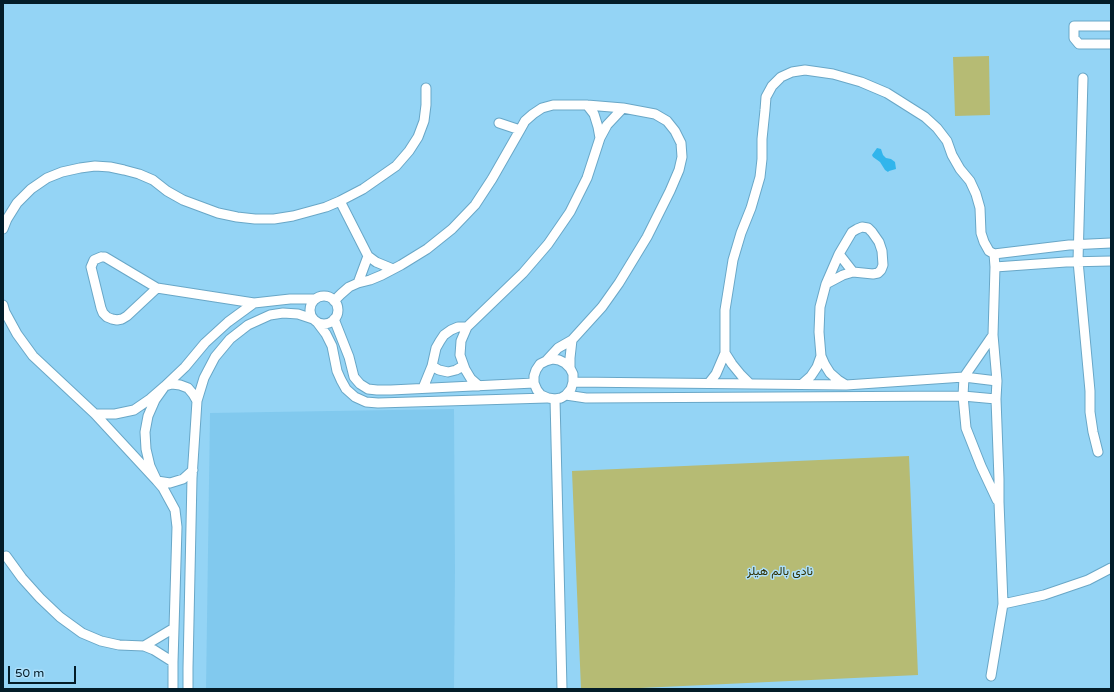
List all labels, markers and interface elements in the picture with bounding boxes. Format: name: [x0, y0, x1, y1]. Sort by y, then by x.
park label: نادى بالم هيلز: [747, 565, 813, 579]
scale bar: [10, 658, 78, 684]
text: 50 m: [15, 666, 44, 680]

